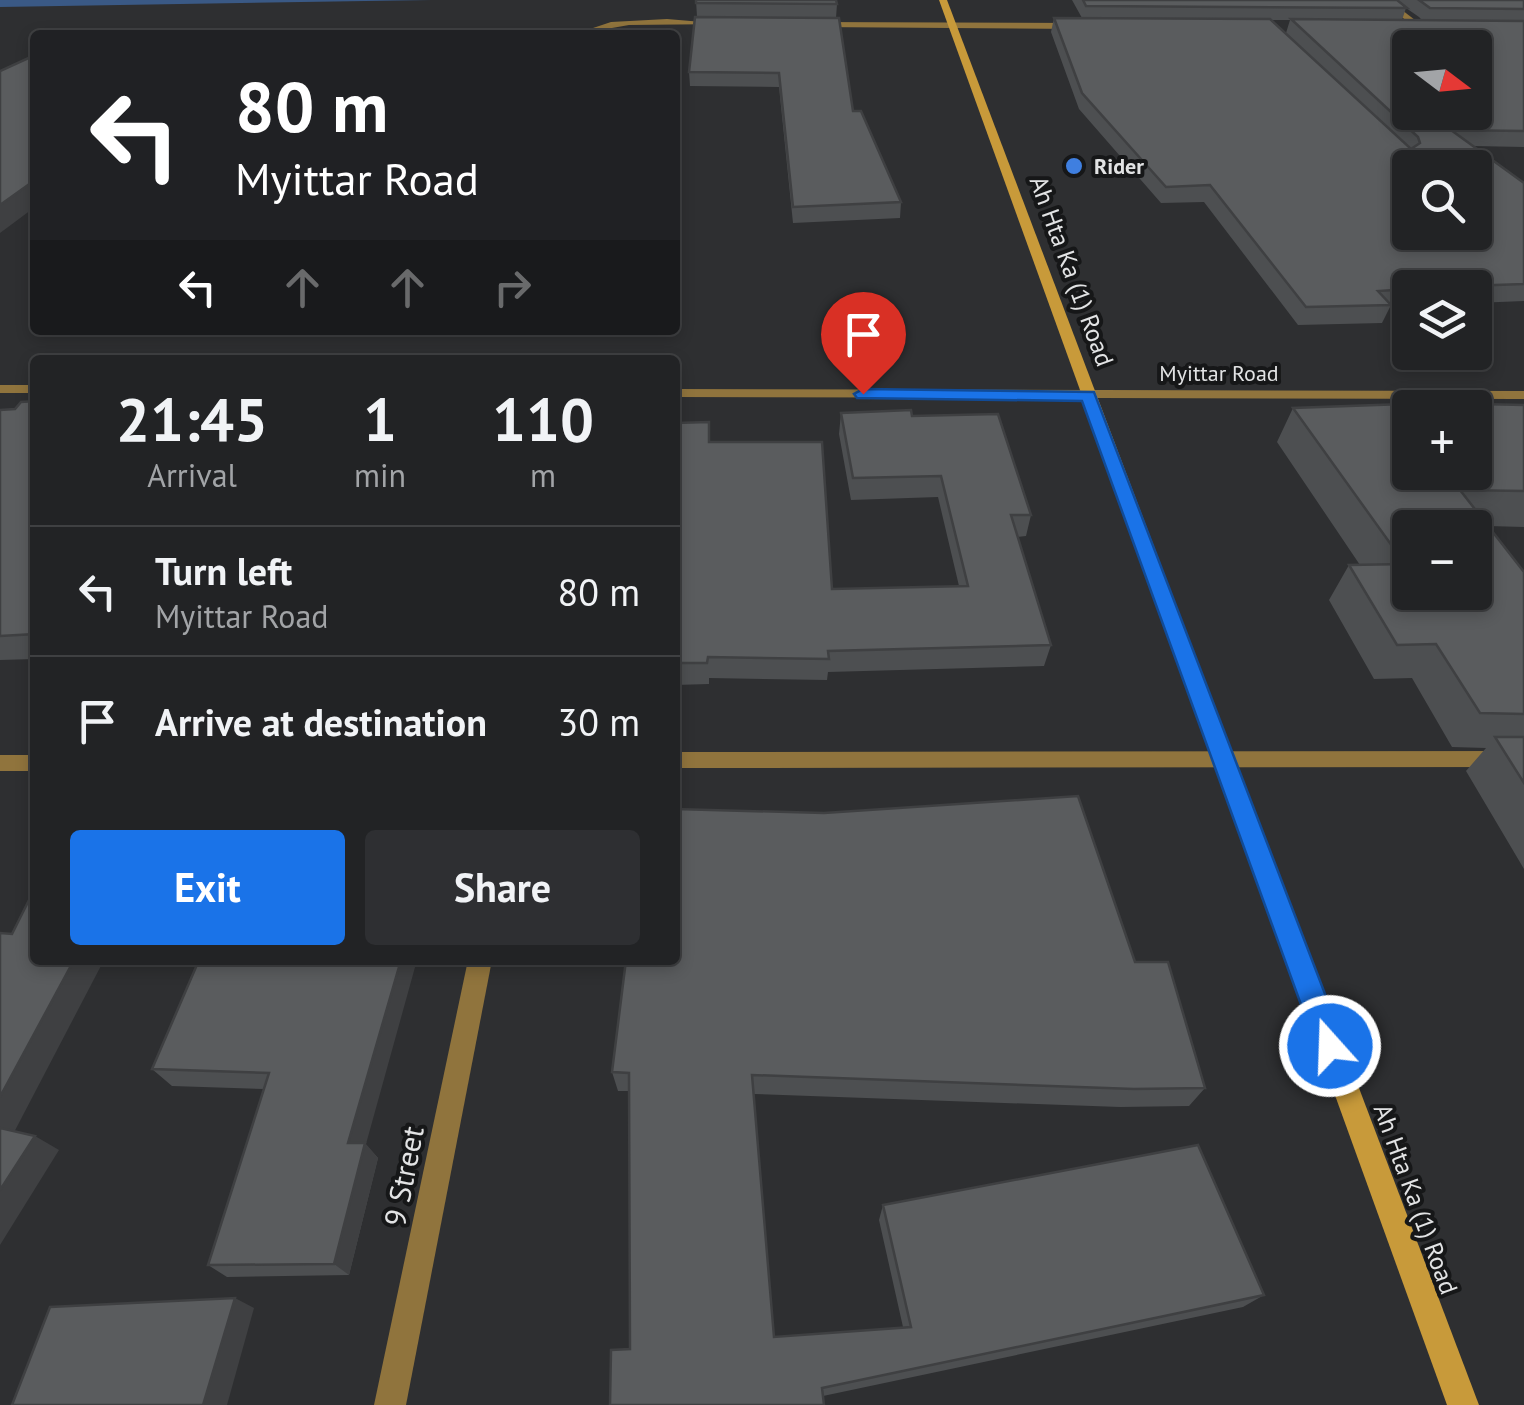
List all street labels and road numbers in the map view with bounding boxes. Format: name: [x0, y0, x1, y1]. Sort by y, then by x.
street label: Ah Hta Ka (1) Road: [1023, 171, 1121, 371]
street label: Myittar Road: [1159, 359, 1279, 387]
street label: Ah Hta Ka (1) Road: [1367, 1099, 1465, 1299]
street label: 9 Street: [374, 1123, 432, 1229]

